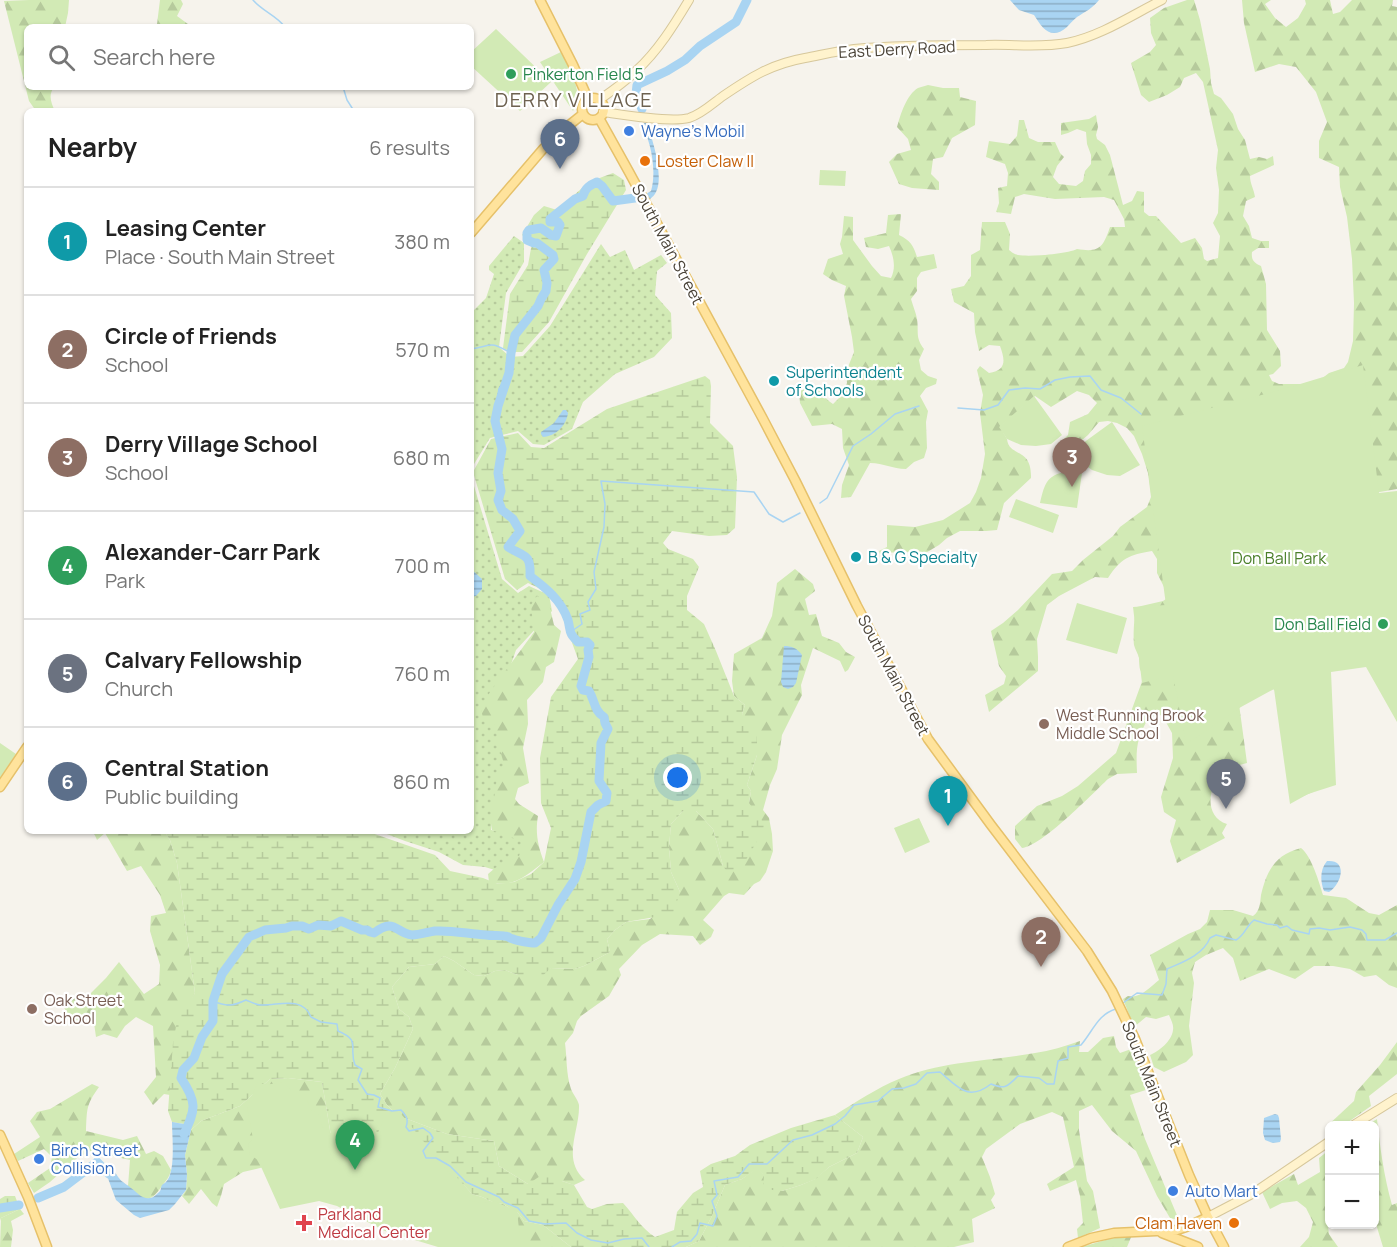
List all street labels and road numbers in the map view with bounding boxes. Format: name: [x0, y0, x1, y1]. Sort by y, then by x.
street label: East Derry Road: [838, 35, 956, 63]
street label: South Main Street: [627, 180, 709, 308]
street label: South Main Street: [853, 611, 935, 739]
street label: South Main Street: [1117, 1018, 1187, 1150]

